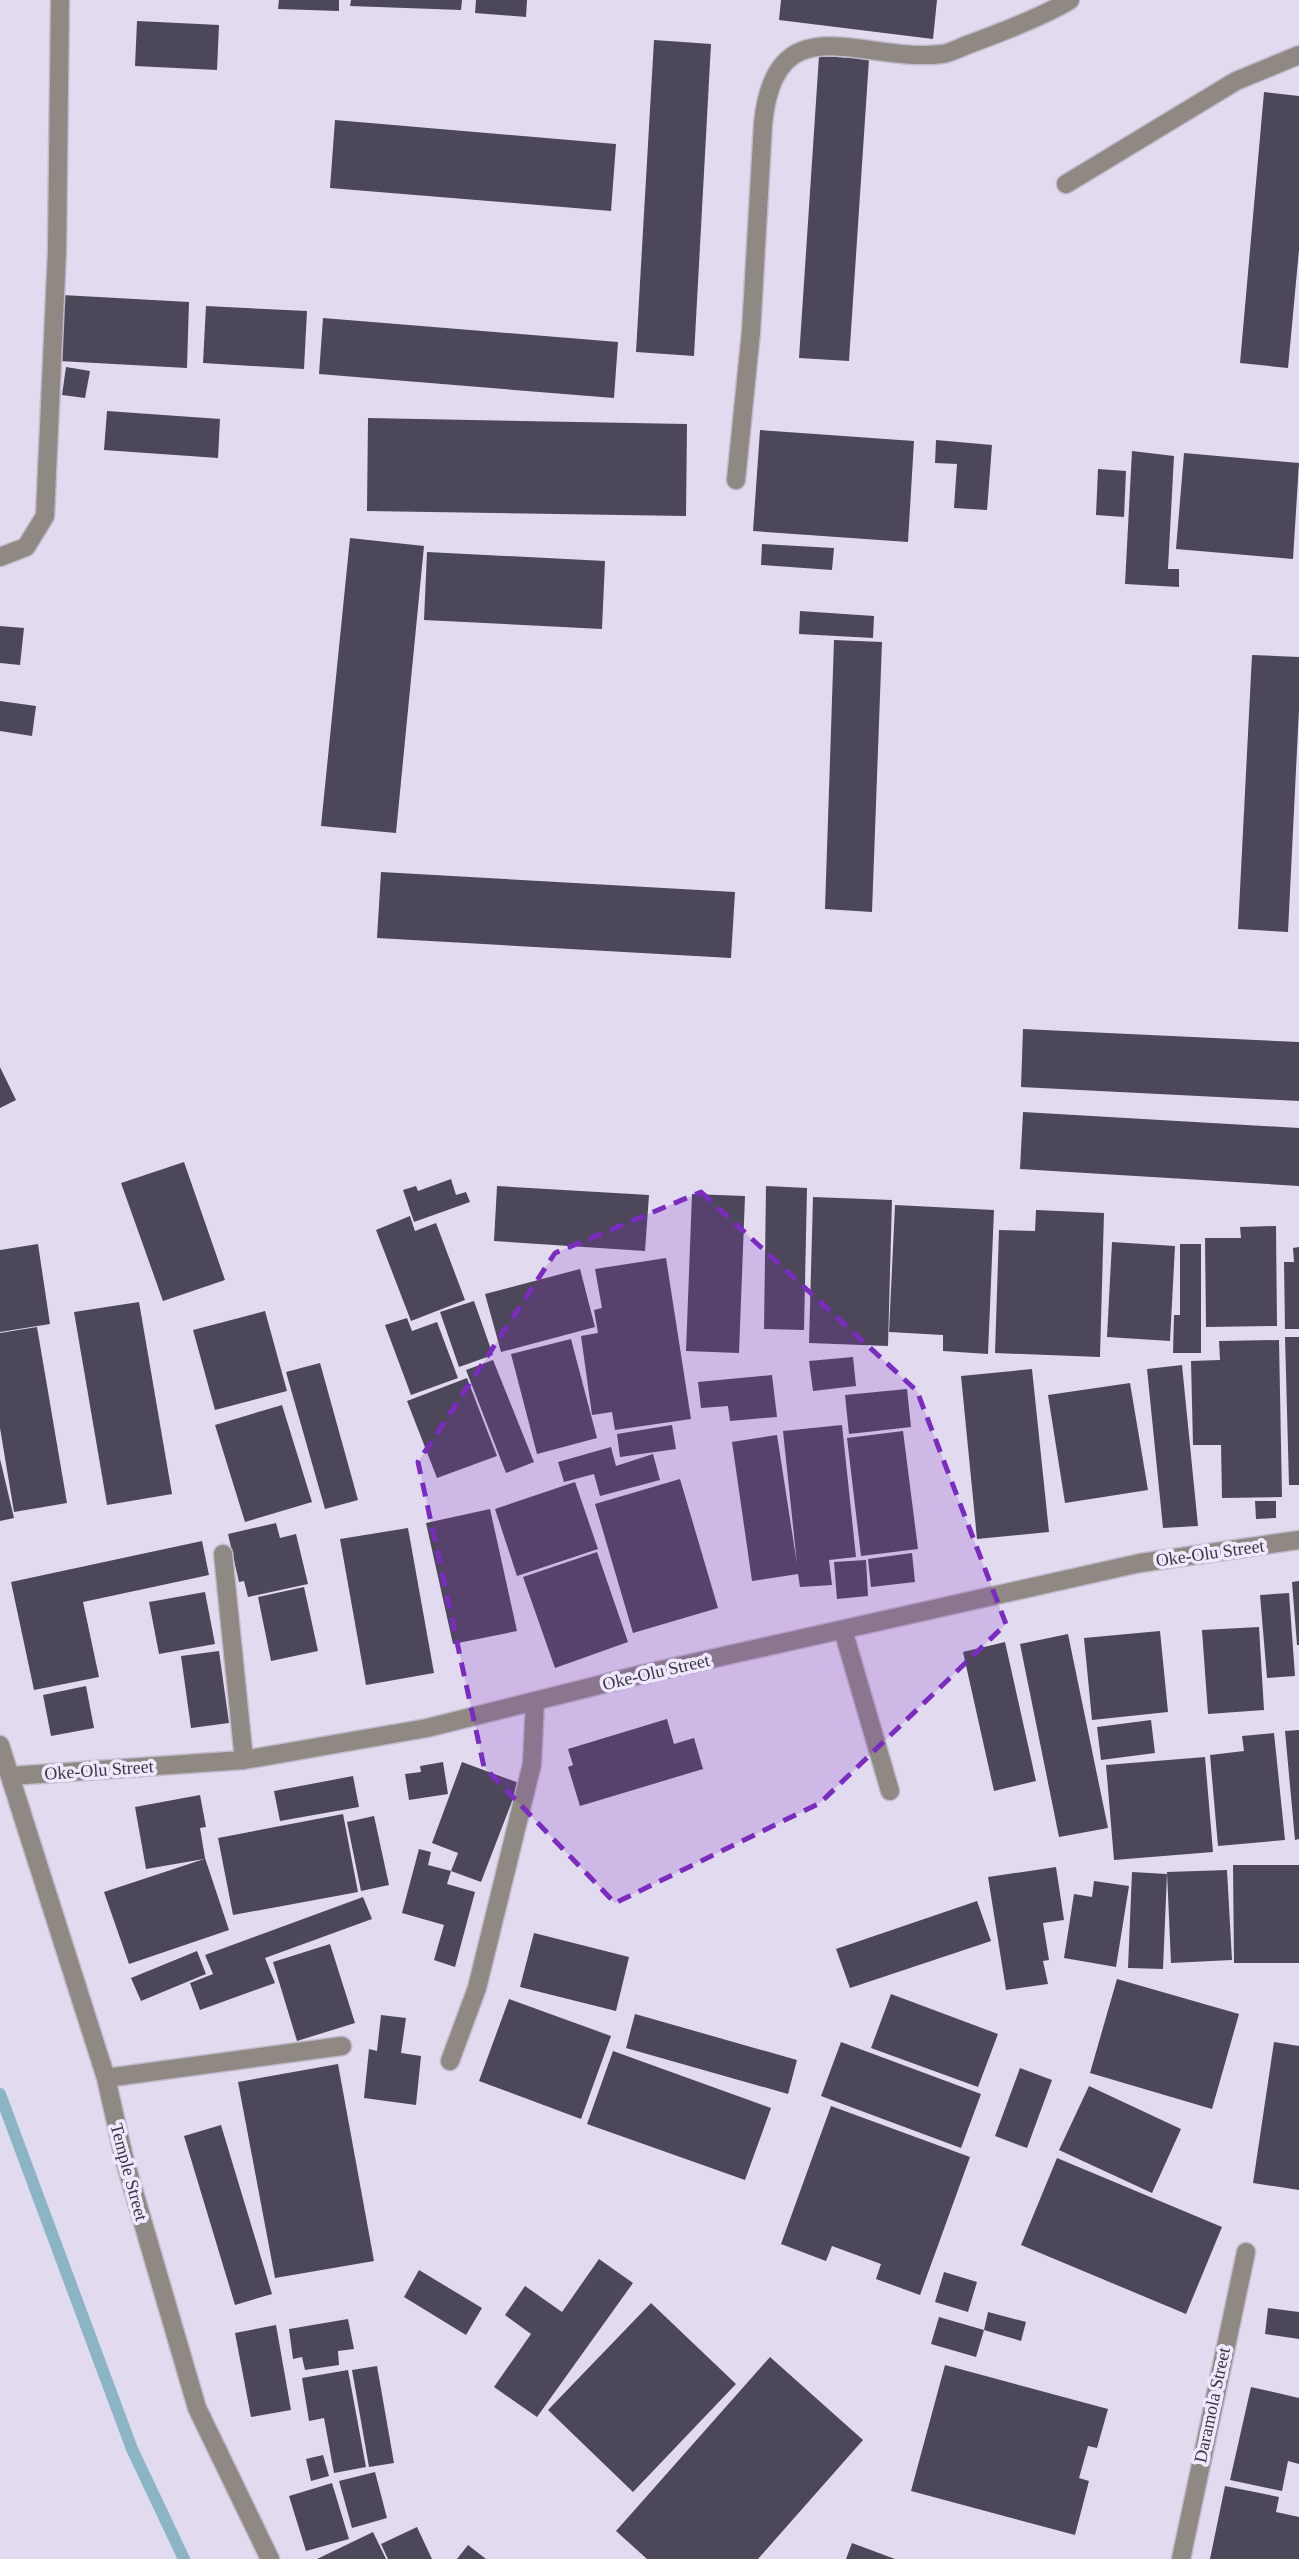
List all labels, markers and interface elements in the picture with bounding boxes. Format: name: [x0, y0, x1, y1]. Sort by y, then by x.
street label: Oke-Olu Street: [1154, 1535, 1266, 1571]
street label: Oke-Olu Street: [600, 1650, 712, 1694]
street label: Oke-Olu Street: [44, 1756, 154, 1784]
street label: Temple Street: [106, 2121, 152, 2223]
street label: Daramola Street: [1190, 2345, 1234, 2465]

